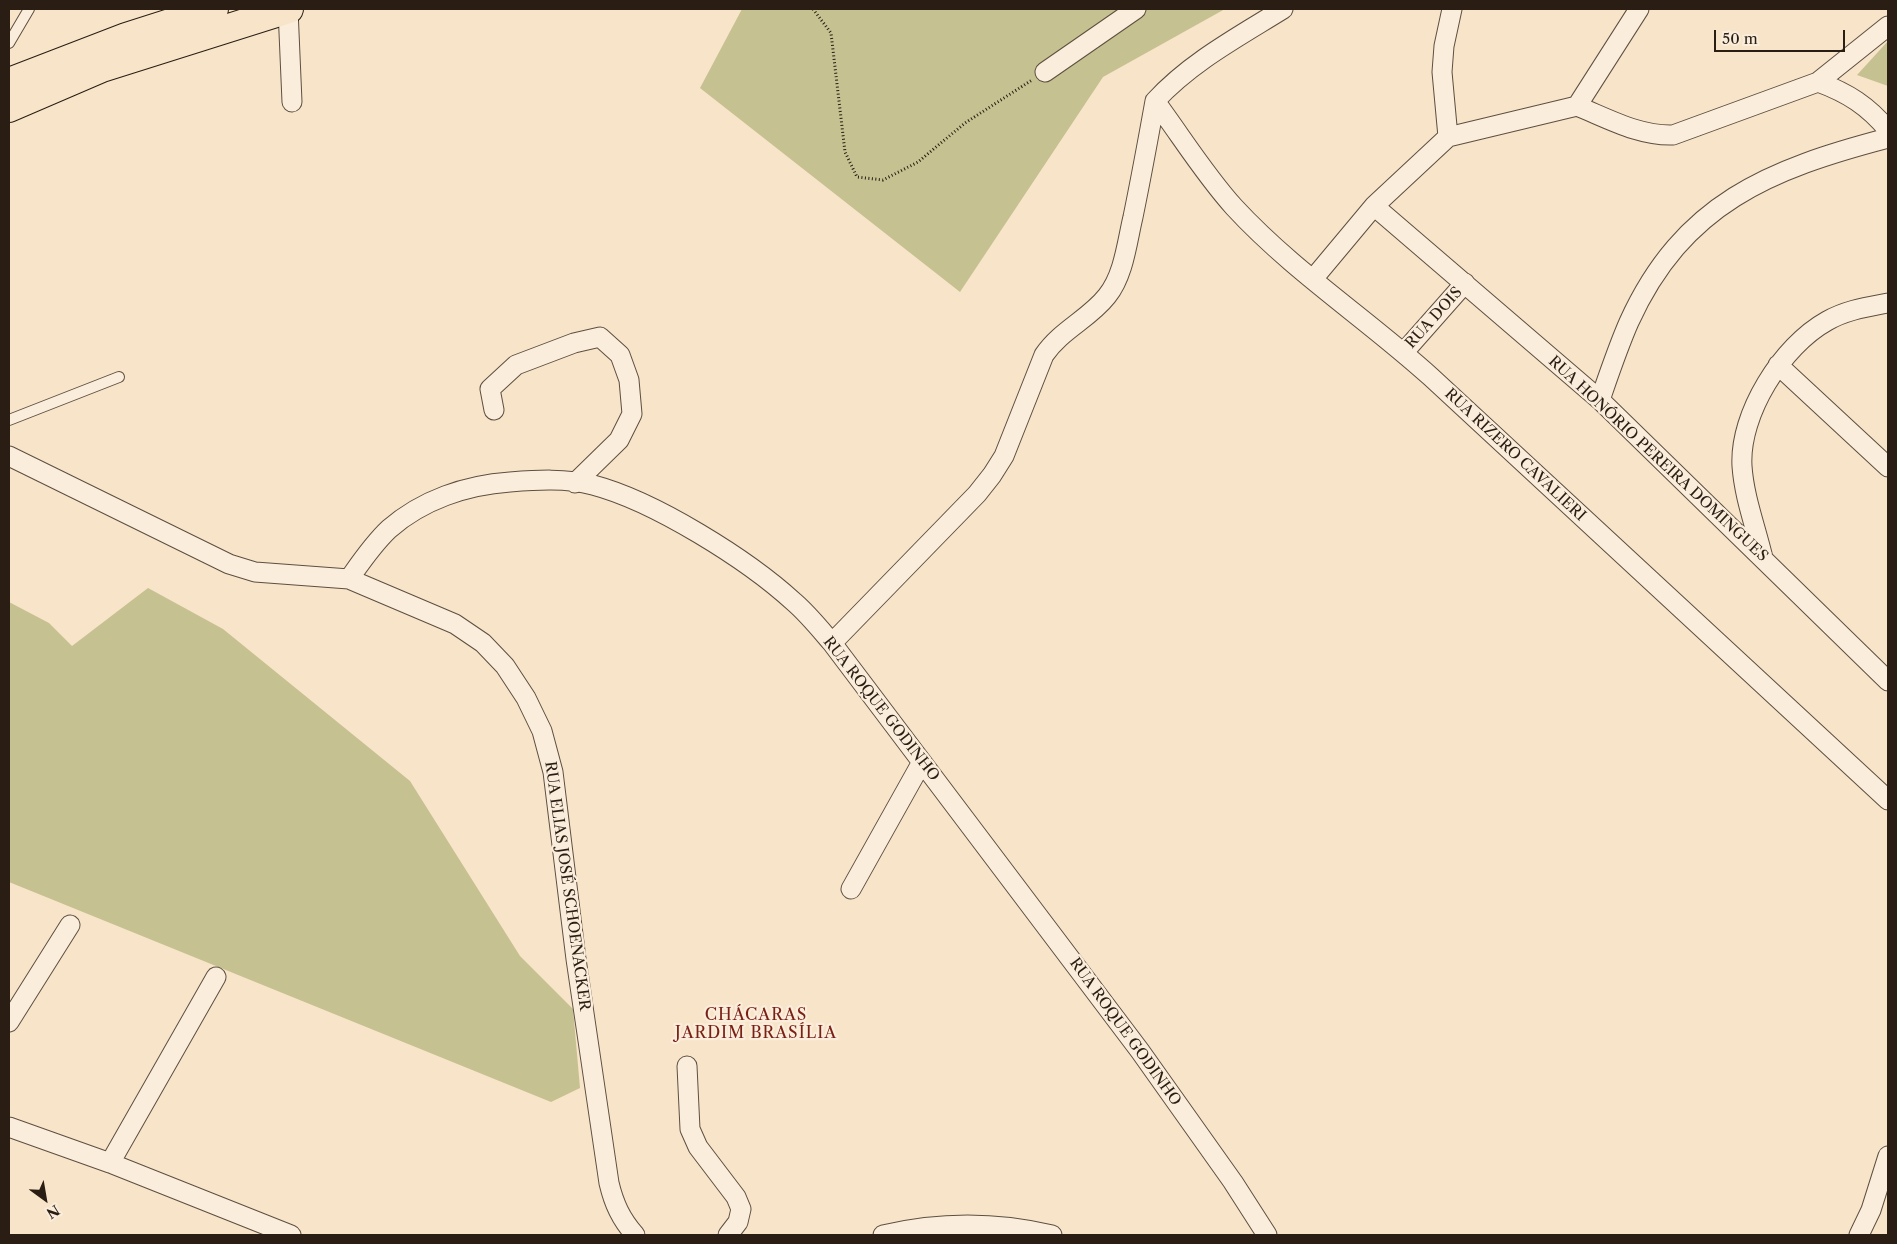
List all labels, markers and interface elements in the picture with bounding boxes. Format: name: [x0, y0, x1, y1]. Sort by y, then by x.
scale bar: [1717, 20, 1848, 52]
text: 50 m: [1722, 29, 1758, 48]
street label: RUA DOIS: [1402, 284, 1466, 352]
street label: RUA HONÓRIO PEREIRA DOMINGUES: [1545, 352, 1771, 566]
street label: RUA RIZERO CAVALIERI: [1441, 385, 1589, 525]
street label: RUA ROQUE GODINHO: [819, 633, 943, 785]
street label: RUA ELIAS JOSÉ SCHOENACKER: [541, 760, 593, 1012]
street label: RUA ROQUE GODINHO: [1065, 955, 1185, 1109]
district label: CHÁCARAS JARDIM BRASÍLIA: [673, 1005, 839, 1043]
north arrow: [20, 1174, 70, 1224]
text: N: [43, 1201, 63, 1223]

